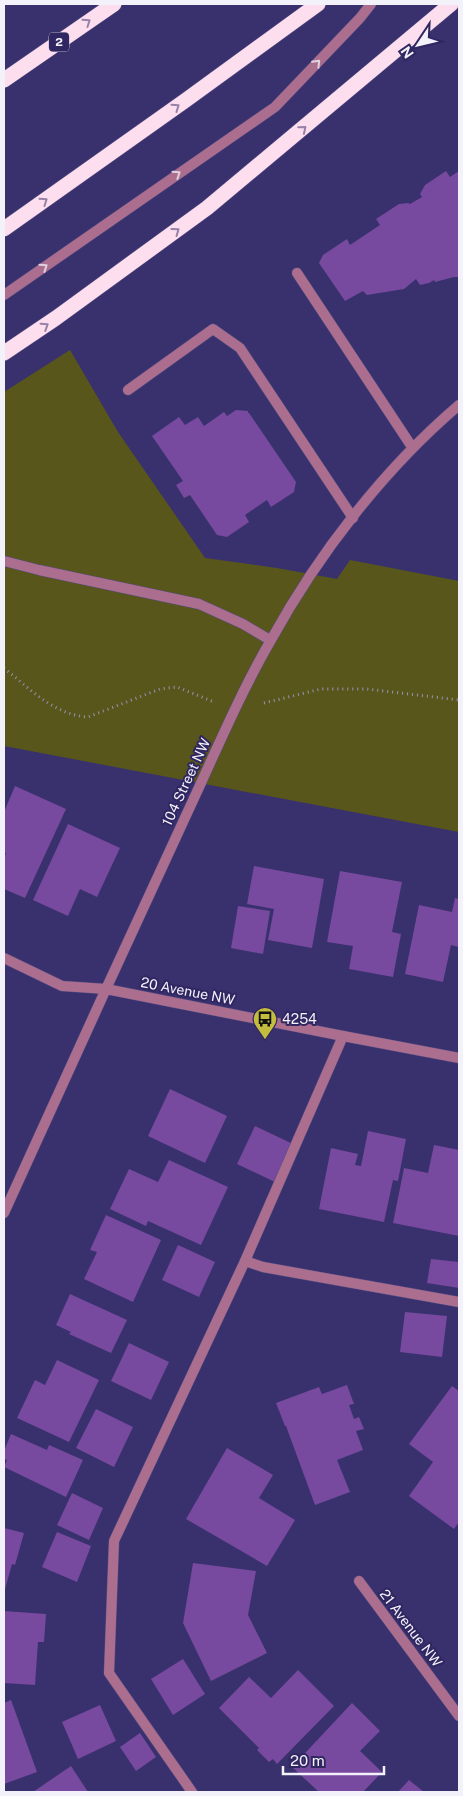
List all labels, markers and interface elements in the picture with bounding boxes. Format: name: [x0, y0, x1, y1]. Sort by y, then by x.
one-way arrow: [81, 19, 91, 28]
north arrow: [393, 20, 443, 70]
road number: 2: [49, 32, 69, 52]
text: N: [398, 43, 417, 62]
one-way arrow: [311, 60, 320, 69]
one-way arrow: [171, 104, 180, 113]
one-way arrow: [297, 125, 306, 134]
one-way arrow: [171, 171, 181, 180]
one-way arrow: [38, 198, 47, 207]
one-way arrow: [170, 228, 180, 237]
one-way arrow: [38, 264, 48, 273]
one-way arrow: [39, 323, 48, 332]
street label: 104 Street NW: [159, 735, 214, 828]
street label: 20 Avenue NW: [140, 974, 237, 1008]
bus stop icon: 4254: [252, 1006, 278, 1040]
place label: 4254: [282, 1011, 317, 1027]
street label: 21 Avenue NW: [377, 1586, 446, 1670]
scale bar: [283, 1744, 384, 1776]
text: 20 m: [290, 1752, 325, 1769]

